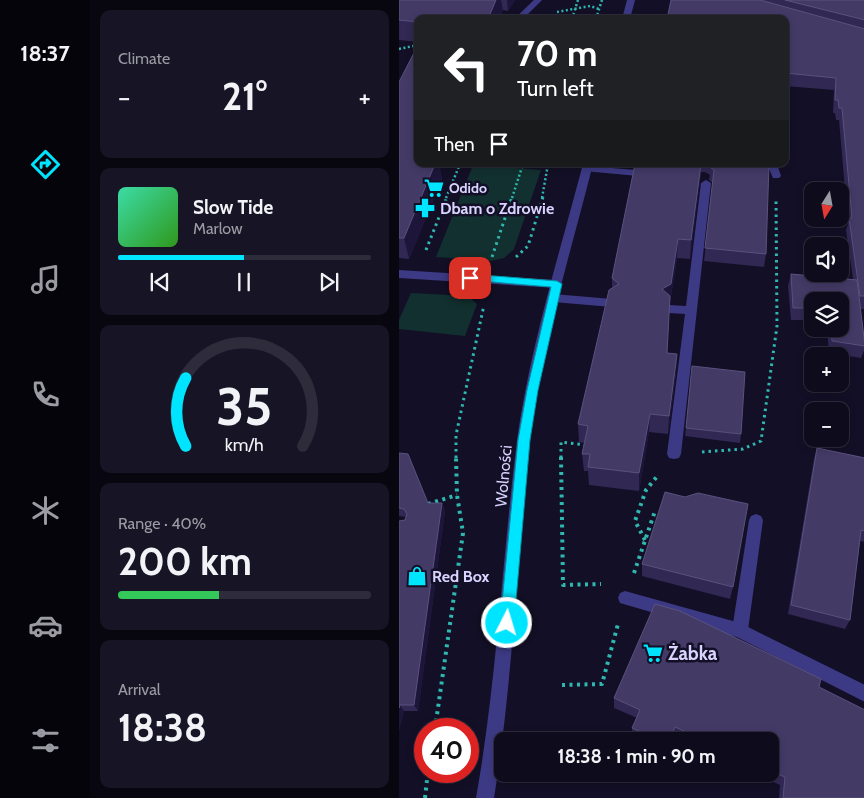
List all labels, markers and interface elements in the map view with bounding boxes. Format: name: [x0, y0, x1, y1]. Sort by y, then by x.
text: 70 m: [517, 32, 598, 75]
icon: left: [434, 35, 499, 100]
text: 18:37: [20, 40, 70, 67]
text: Climate: [118, 49, 170, 68]
text: 21°: [222, 73, 267, 120]
text: Turn left: [517, 75, 594, 102]
text: −: [118, 80, 130, 114]
text: +: [359, 80, 371, 114]
icon: arrive: [485, 130, 513, 158]
text: Then: [434, 133, 475, 156]
icon: directions: [28, 147, 63, 182]
supermarket icon: Odido: [423, 177, 445, 199]
place label: Odido: [449, 179, 487, 197]
north arrow: [804, 182, 849, 228]
map controls: [804, 182, 849, 447]
text: Slow Tide: [193, 196, 273, 219]
pharmacy icon: Dbam o Zdrowie: [414, 197, 436, 219]
place label: Dbam o Zdrowie: [440, 199, 554, 218]
text: Marlow: [193, 219, 243, 238]
button: sound: [804, 237, 849, 282]
pin: [449, 257, 491, 299]
icon: music: [28, 262, 63, 297]
icon: arrive: [456, 264, 484, 292]
icon: previous: [146, 268, 174, 296]
icon: pause: [230, 268, 258, 296]
icon: next: [315, 268, 343, 296]
button: layers: [804, 292, 849, 337]
button: +: [804, 347, 849, 392]
text: 35: [217, 375, 272, 438]
icon: phone: [28, 377, 63, 412]
button: −: [804, 402, 849, 447]
text: km/h: [225, 434, 264, 455]
street label: Wolności: [491, 444, 516, 508]
icon: climate: [28, 493, 63, 528]
text: Range · 40%: [118, 514, 206, 533]
text: 200 km: [118, 538, 252, 585]
shop icon: Red Box: [406, 565, 428, 587]
place label: Red Box: [432, 567, 490, 586]
position arrow: [480, 596, 532, 648]
icon: car: [28, 608, 63, 643]
supermarket icon: Żabka: [642, 642, 664, 664]
place label: Żabka: [668, 642, 718, 665]
text: Arrival: [118, 680, 161, 699]
text: 18:38: [118, 704, 207, 751]
speed limit sign: 40: [414, 718, 479, 783]
icon: filters: [28, 723, 63, 758]
text: 18:38 · 1 min · 90 m: [557, 745, 716, 768]

